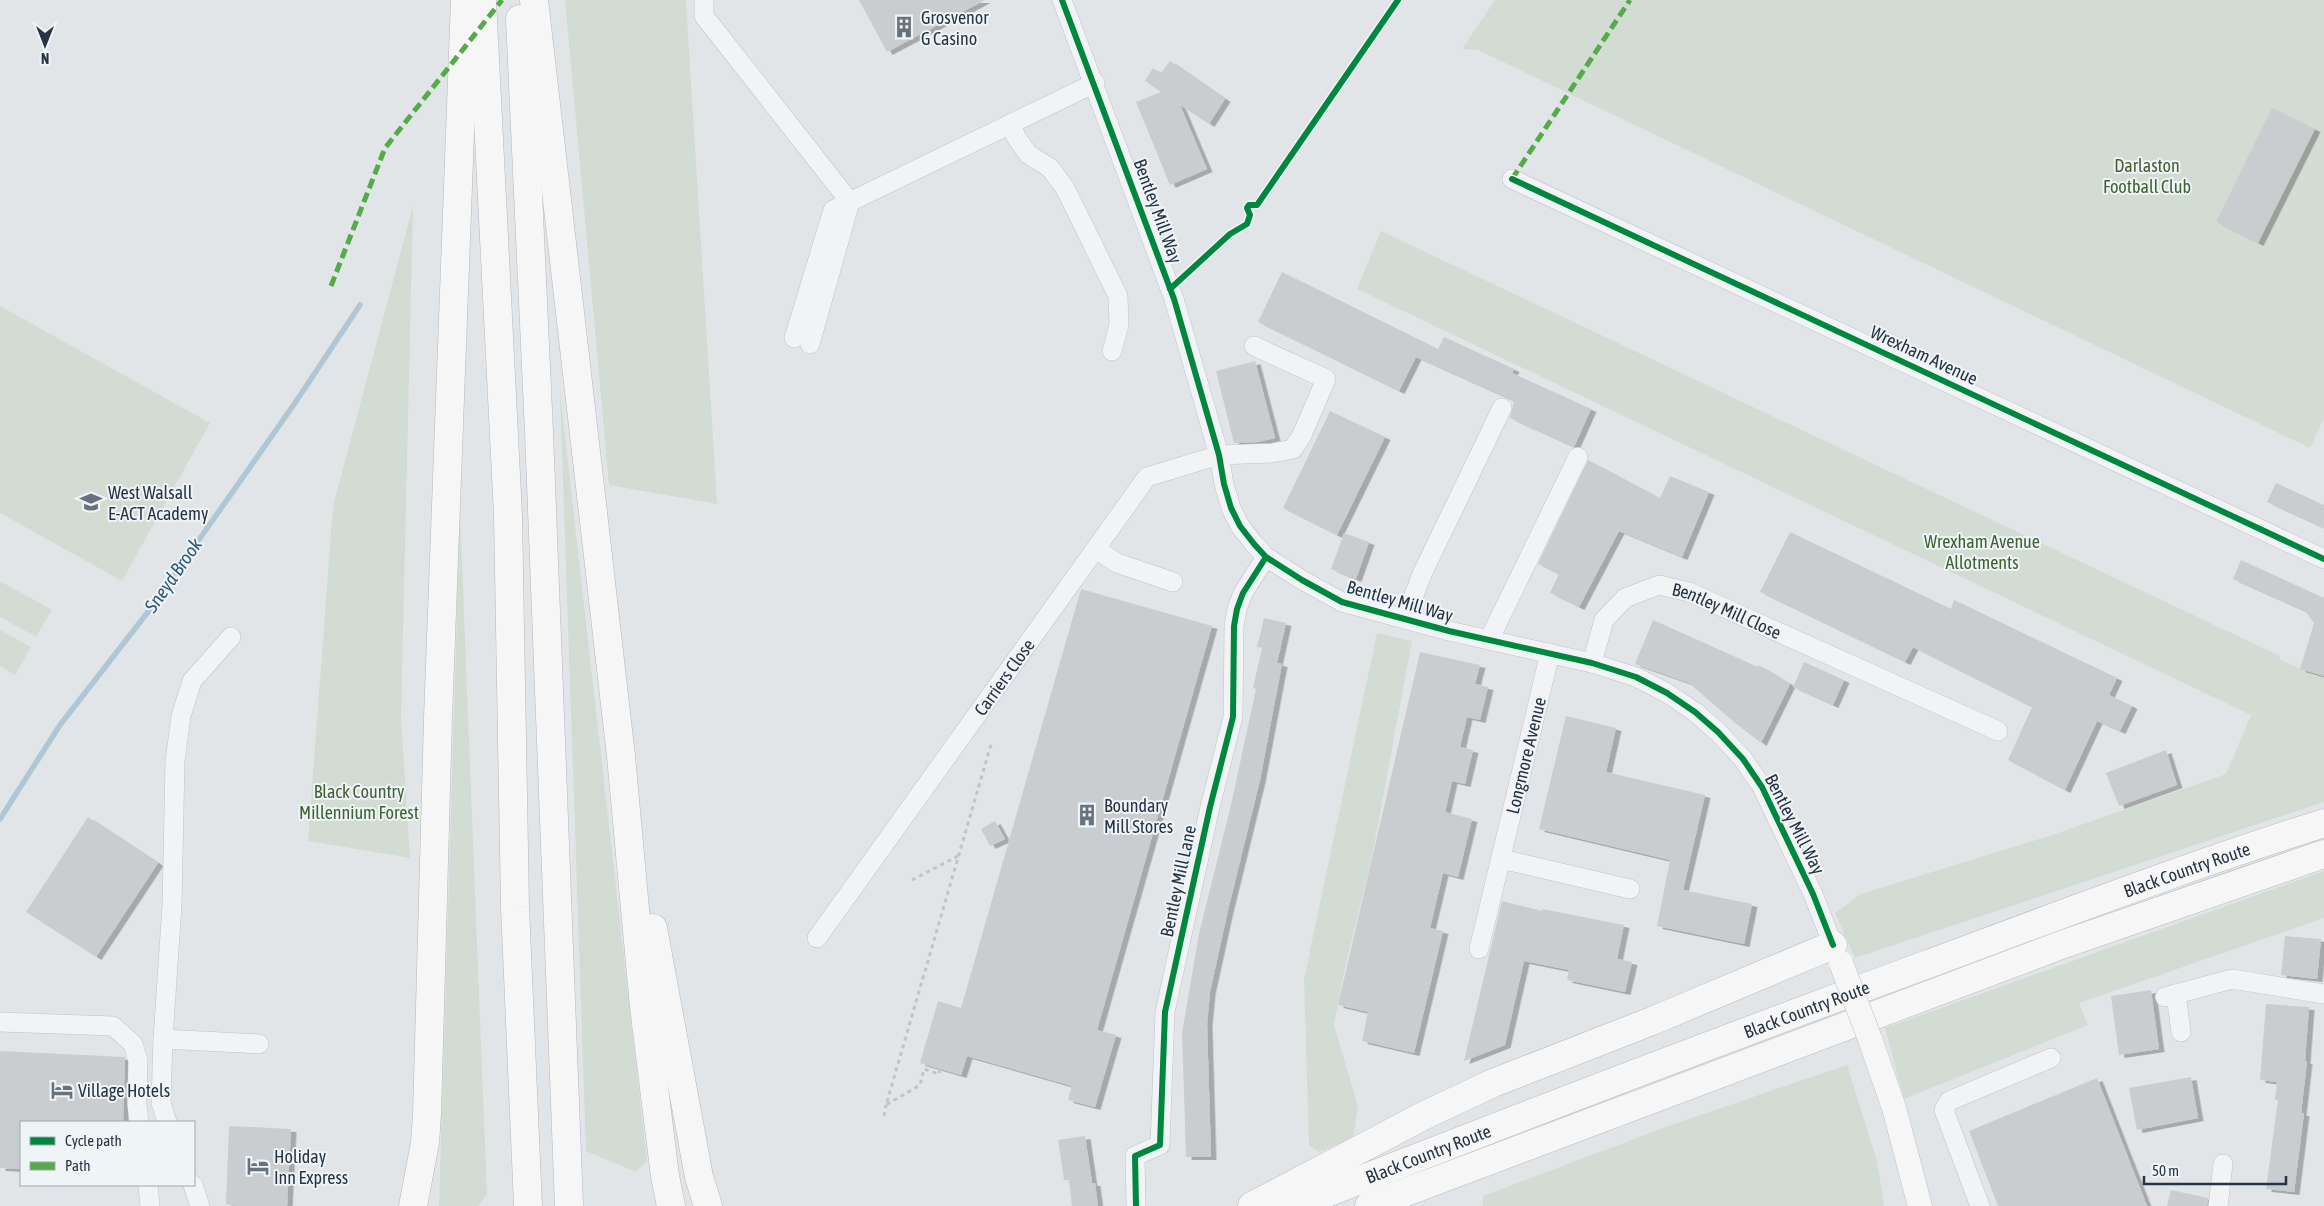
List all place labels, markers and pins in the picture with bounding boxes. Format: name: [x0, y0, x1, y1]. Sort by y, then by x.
place label: Grosvenor G Casino: [921, 7, 989, 49]
building icon: Grosvenor G Casino: [891, 14, 917, 40]
place label: West Walsall E-ACT Academy: [108, 482, 208, 524]
school or university icon: West Walsall E-ACT Academy: [78, 489, 104, 515]
place label: Boundary Mill Stores: [1104, 795, 1173, 837]
building icon: Boundary Mill Stores: [1074, 802, 1100, 828]
hotel icon: Village Hotels: [49, 1077, 75, 1103]
place label: Village Hotels: [78, 1080, 170, 1101]
place label: Holiday Inn Express: [274, 1146, 348, 1188]
hotel icon: Holiday Inn Express: [245, 1153, 271, 1179]

